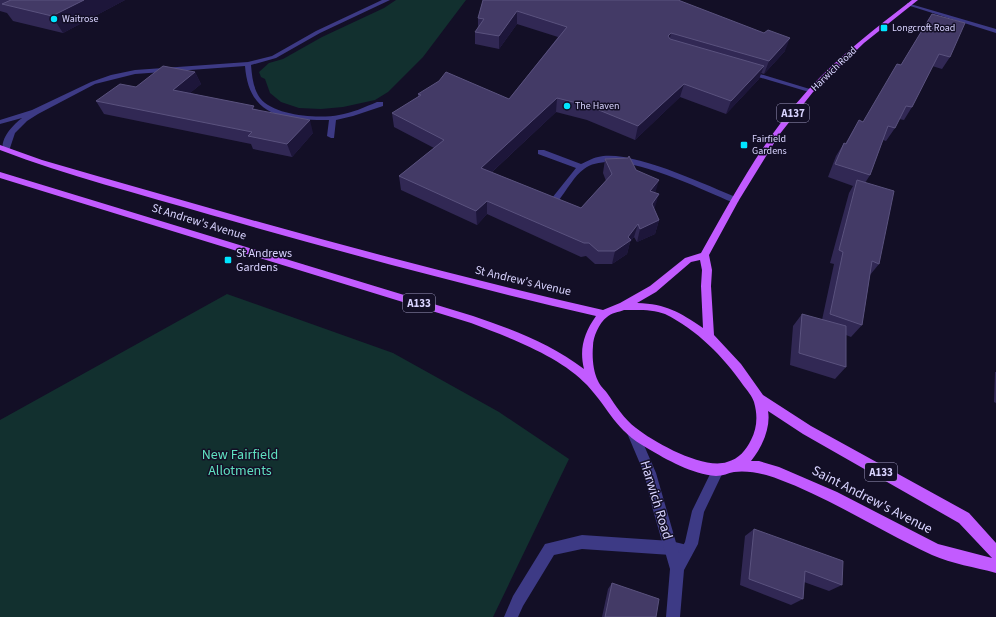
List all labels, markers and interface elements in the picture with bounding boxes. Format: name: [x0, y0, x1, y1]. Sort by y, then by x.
place label: Waitrose: [62, 12, 99, 26]
marker: Waitrose: [49, 14, 59, 24]
place label: Longcroft Road: [892, 21, 955, 35]
marker: Longcroft Road: [879, 23, 889, 33]
street label: Harwich Road: [808, 44, 860, 94]
place label: The Haven: [575, 99, 619, 113]
marker: The Haven: [562, 101, 572, 111]
road number: A137: [777, 104, 809, 122]
place label: Fairfield Gardens: [752, 132, 787, 158]
marker: Fairfield Gardens: [739, 140, 749, 150]
street label: St Andrew's Avenue: [150, 200, 248, 244]
place label: St Andrews Gardens: [236, 245, 292, 276]
marker: St Andrews Gardens: [223, 255, 233, 265]
street label: St Andrew's Avenue: [473, 262, 573, 300]
road number: A133: [403, 294, 435, 312]
park label: New Fairfield Allotments: [202, 445, 278, 481]
street label: Harwich Road: [634, 458, 678, 542]
street label: Saint Andrew's Avenue: [808, 461, 936, 539]
road number: A133: [865, 463, 897, 481]

